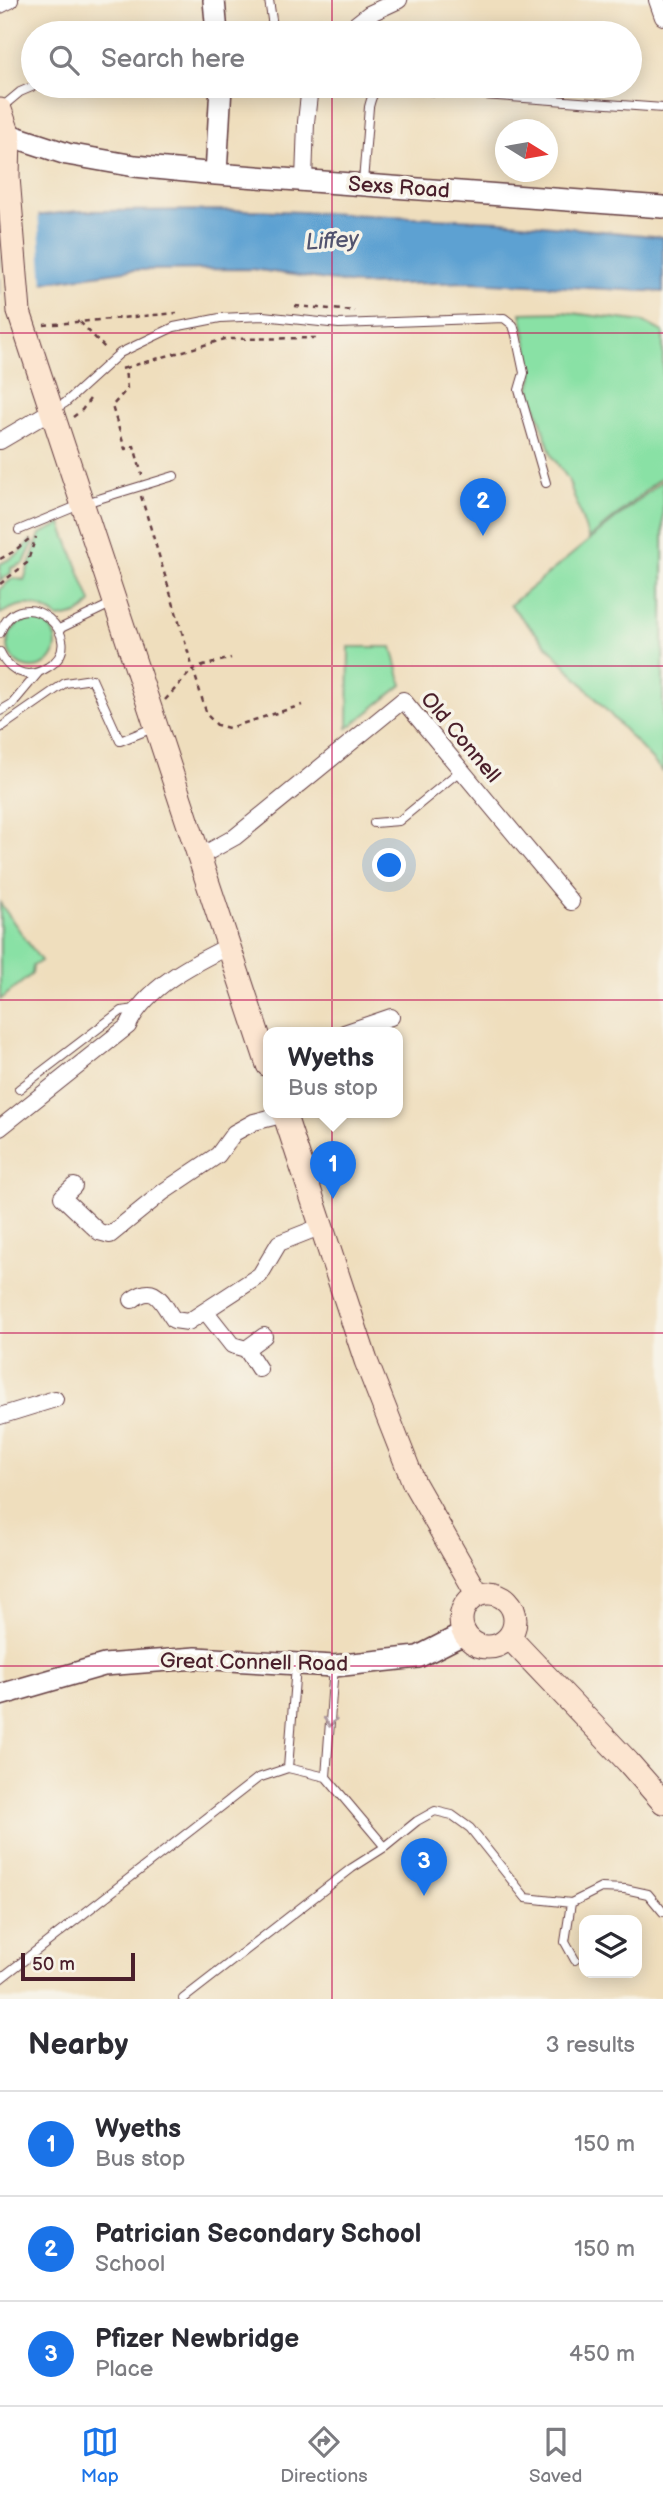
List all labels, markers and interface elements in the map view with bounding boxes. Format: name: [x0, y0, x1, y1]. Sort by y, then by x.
search box: [21, 21, 642, 98]
icon: search: [45, 41, 83, 79]
text: Search here: [101, 44, 245, 75]
north arrow: [495, 119, 558, 182]
street label: Sexs Road: [347, 171, 450, 204]
water label: Liffey: [305, 225, 360, 257]
pin: 2: [460, 478, 506, 536]
street label: Old Connell: [415, 687, 506, 788]
your location: [372, 848, 406, 882]
popup: [263, 1027, 403, 1118]
text: Wyeths: [288, 1043, 374, 1074]
text: Bus stop: [288, 1074, 378, 1102]
pin: 1: [310, 1141, 356, 1199]
street label: Great Connell Road: [160, 1648, 348, 1677]
one-way arrow: [323, 1716, 338, 1727]
pin: 3: [401, 1838, 447, 1896]
map controls: [579, 1915, 642, 1978]
button: layers: [579, 1915, 642, 1978]
scale bar: [21, 1950, 135, 1982]
text: 50 m: [32, 1953, 75, 1976]
text: Nearby: [28, 2027, 128, 2063]
text: 3 results: [546, 2031, 635, 2059]
text: Wyeths: [95, 2114, 181, 2145]
text: 1: [46, 2130, 56, 2158]
text: 150 m: [574, 2130, 635, 2158]
text: Bus stop: [95, 2145, 185, 2173]
text: Patrician Secondary School: [95, 2219, 421, 2250]
text: 2: [44, 2235, 58, 2263]
text: 150 m: [574, 2235, 635, 2263]
text: School: [95, 2250, 165, 2278]
text: Pfizer Newbridge: [95, 2324, 299, 2355]
text: 3: [44, 2340, 58, 2368]
text: 450 m: [569, 2340, 635, 2368]
text: Place: [95, 2355, 153, 2383]
tab: Map: [81, 2423, 119, 2488]
tab: Directions: [280, 2423, 368, 2488]
tab: Saved: [529, 2423, 582, 2488]

